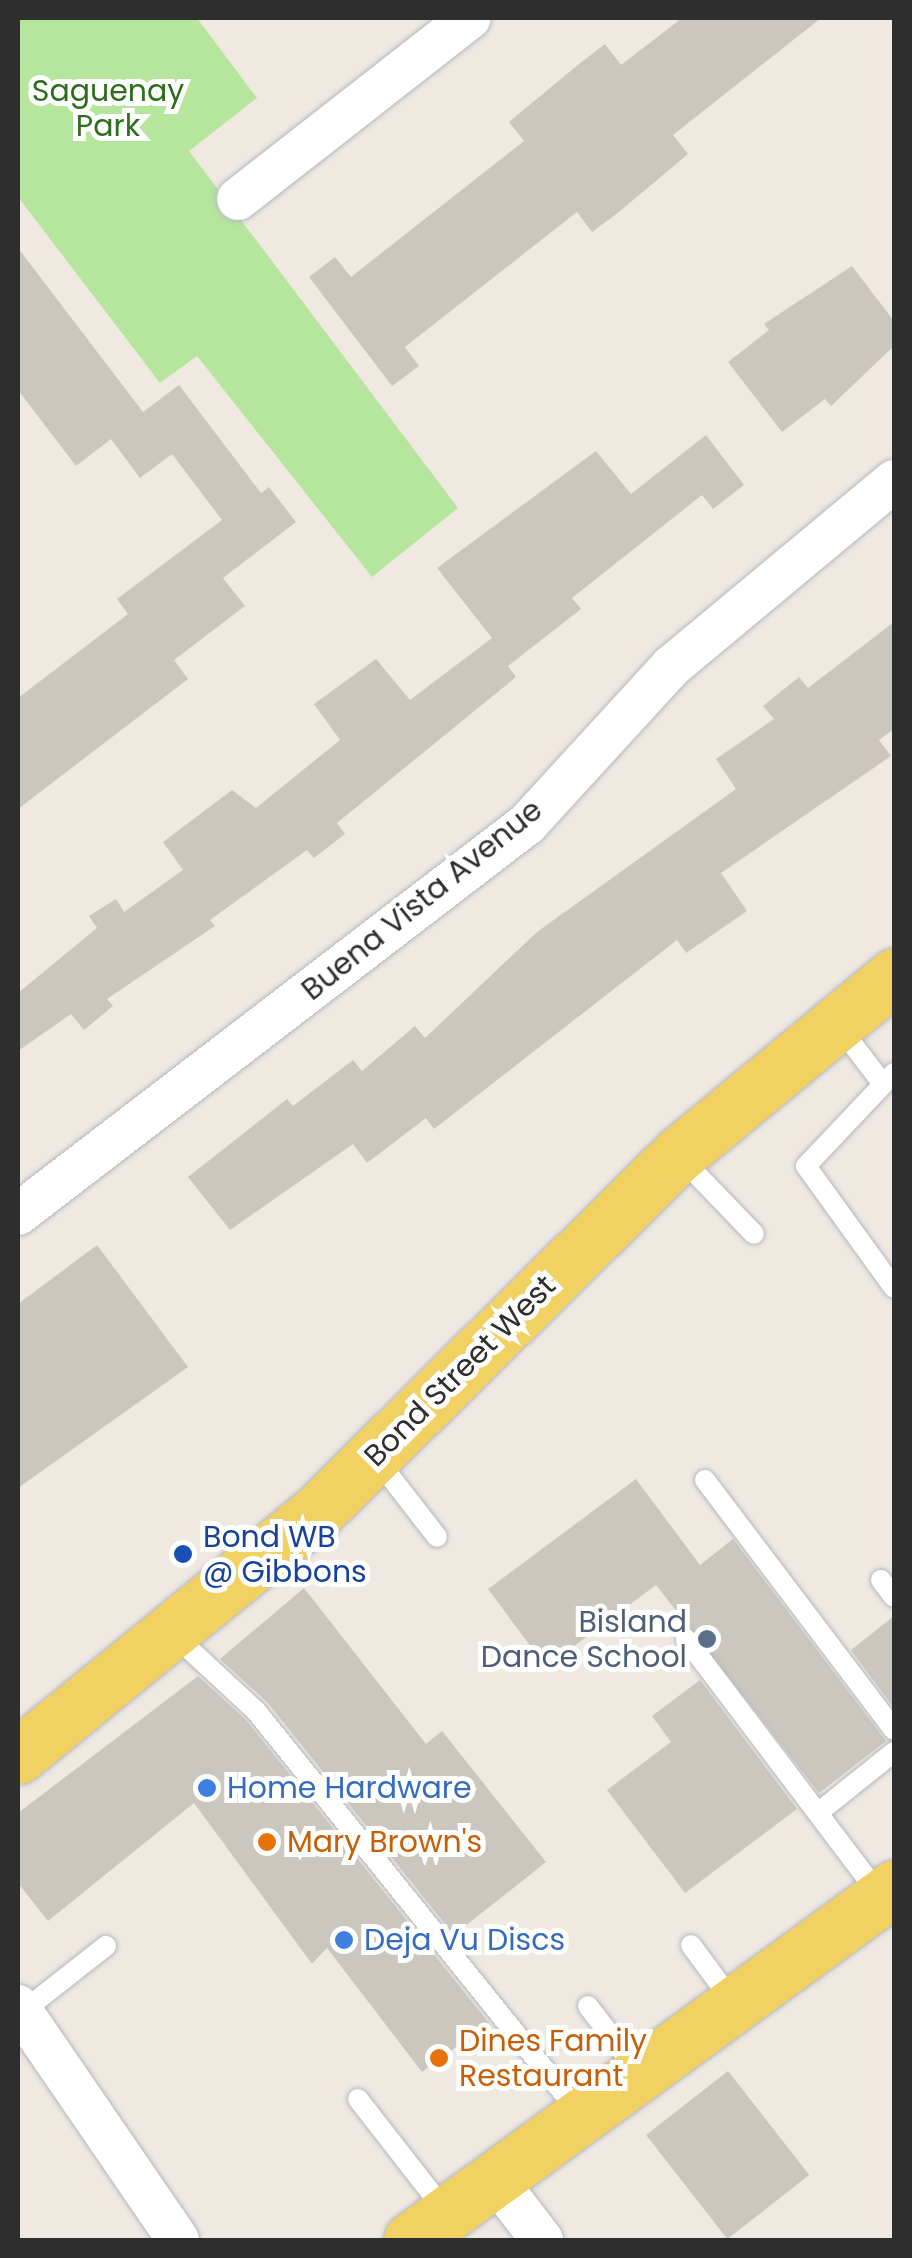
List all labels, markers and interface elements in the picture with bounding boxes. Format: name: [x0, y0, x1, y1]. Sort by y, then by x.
park label: Saguenay Park: [32, 73, 184, 144]
street label: Buena Vista Avenue: [295, 792, 549, 1008]
street label: Bond Street West: [357, 1268, 563, 1474]
place label: Bond WB @ Gibbons: [203, 1519, 367, 1590]
marker: Bond WB @ Gibbons: [172, 1543, 194, 1565]
place label: Bisland Dance School: [481, 1604, 687, 1674]
marker: Bisland Dance School: [696, 1628, 718, 1650]
place label: Home Hardware: [227, 1770, 472, 1806]
marker: Home Hardware: [196, 1777, 218, 1799]
place label: Mary Brown's: [287, 1824, 482, 1860]
marker: Mary Brown's: [256, 1831, 278, 1853]
place label: Deja Vu Discs: [364, 1922, 565, 1958]
marker: Deja Vu Discs: [333, 1929, 355, 1951]
place label: Dines Family Restaurant: [459, 2023, 647, 2094]
marker: Dines Family Restaurant: [428, 2047, 450, 2069]

